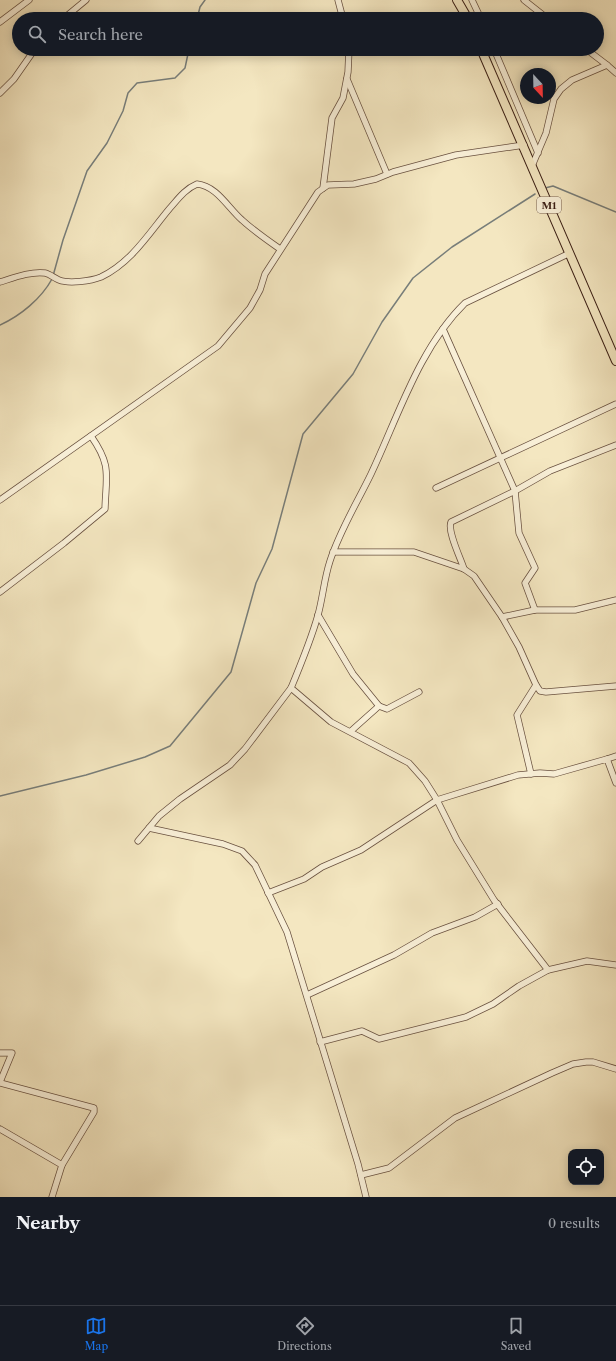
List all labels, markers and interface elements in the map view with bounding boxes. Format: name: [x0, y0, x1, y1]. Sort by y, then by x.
search box: [12, 12, 604, 56]
icon: search: [26, 23, 48, 45]
text: Search here: [58, 25, 143, 44]
north arrow: [520, 68, 556, 104]
road number: M1: [537, 197, 561, 213]
map controls: [568, 1149, 604, 1185]
button: locate: [568, 1149, 604, 1185]
text: Nearby: [16, 1213, 80, 1233]
text: 0 results: [548, 1215, 600, 1231]
tab: Map: [85, 1315, 108, 1353]
tab: Directions: [277, 1315, 332, 1353]
tab: Saved: [501, 1315, 531, 1353]

